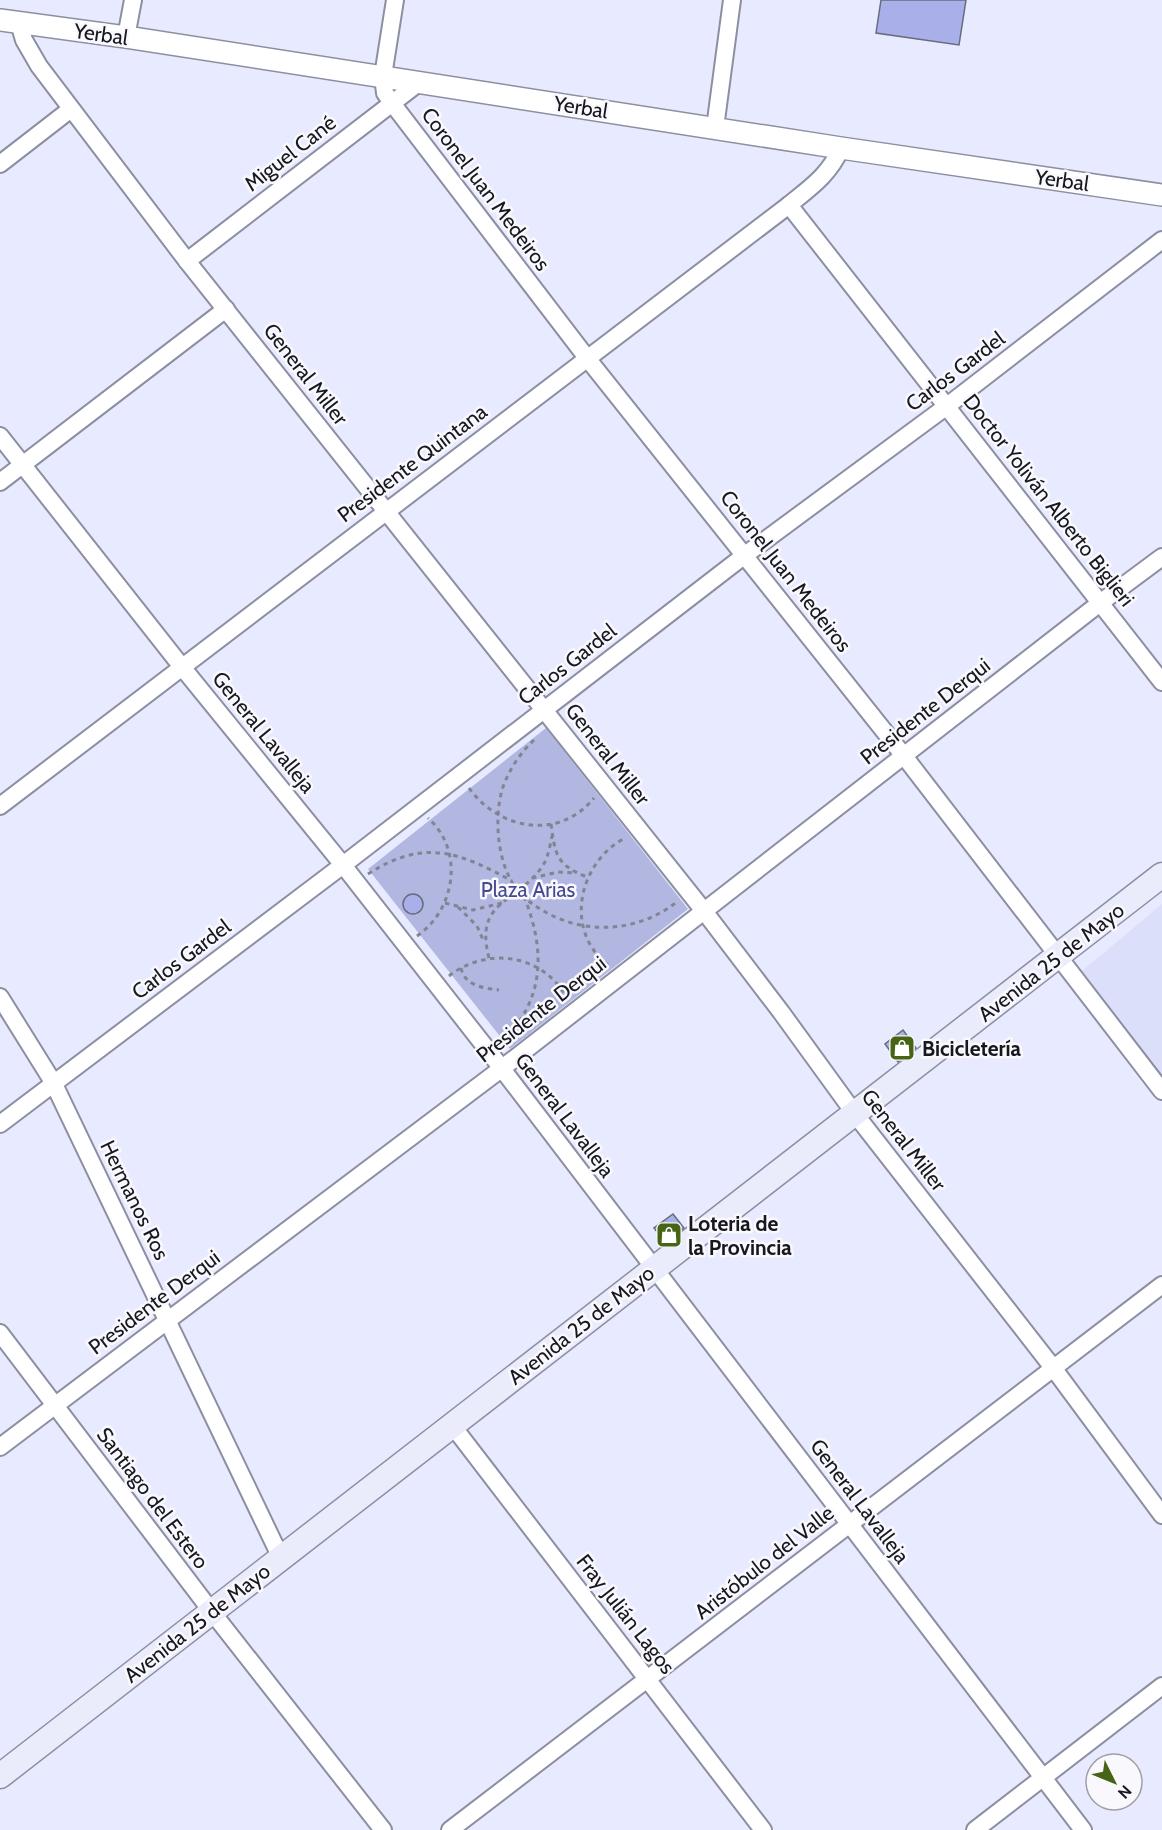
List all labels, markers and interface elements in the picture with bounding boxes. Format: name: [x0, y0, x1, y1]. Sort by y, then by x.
street label: Yerbal: [71, 18, 130, 50]
street label: Yerbal: [551, 90, 610, 124]
street label: Coronel Juan Medeiros: [416, 102, 556, 276]
street label: Miguel Cané: [239, 110, 341, 196]
street label: Yerbal: [1032, 164, 1091, 196]
street label: General Miller: [259, 318, 354, 430]
street label: Carlos Gardel: [901, 326, 1009, 416]
street label: Doctor Yoliván Alberto Biglieri: [958, 389, 1140, 611]
street label: Presidente Quintana: [332, 399, 492, 527]
street label: Coronel Juan Medeiros: [715, 485, 857, 657]
street label: Carlos Gardel: [513, 618, 621, 710]
street label: Presidente Derqui: [855, 653, 995, 769]
street label: General Lavalleja: [207, 666, 321, 798]
street label: General Miller: [561, 698, 656, 810]
park label: Plaza Arias: [481, 877, 576, 902]
street label: Avenida 25 de Mayo: [973, 897, 1129, 1027]
street label: Carlos Gardel: [127, 914, 235, 1004]
street label: Presidente Derqui: [471, 951, 611, 1067]
shop icon: Bicicletería: [887, 1033, 917, 1063]
place label: Bicicletería: [922, 1036, 1021, 1061]
street label: General Lavalleja: [509, 1048, 620, 1183]
street label: General Miller: [857, 1084, 952, 1196]
street label: Hermanos Ros: [95, 1136, 175, 1264]
place label: Loteria de la Provincia: [688, 1211, 792, 1260]
shop icon: Loteria de la Provincia: [654, 1220, 684, 1250]
street label: Presidente Derqui: [83, 1244, 225, 1360]
street label: Avenida 25 de Mayo: [503, 1260, 659, 1390]
street label: Santiago del Estero: [92, 1422, 214, 1574]
street label: General Lavalleja: [804, 1434, 915, 1569]
street label: Aristóbulo del Valle: [689, 1500, 839, 1624]
street label: Fray Julián Lagos: [572, 1549, 681, 1679]
street label: Avenida 25 de Mayo: [119, 1558, 275, 1688]
north arrow: [1084, 1752, 1144, 1812]
text: N: [1114, 1781, 1135, 1803]

